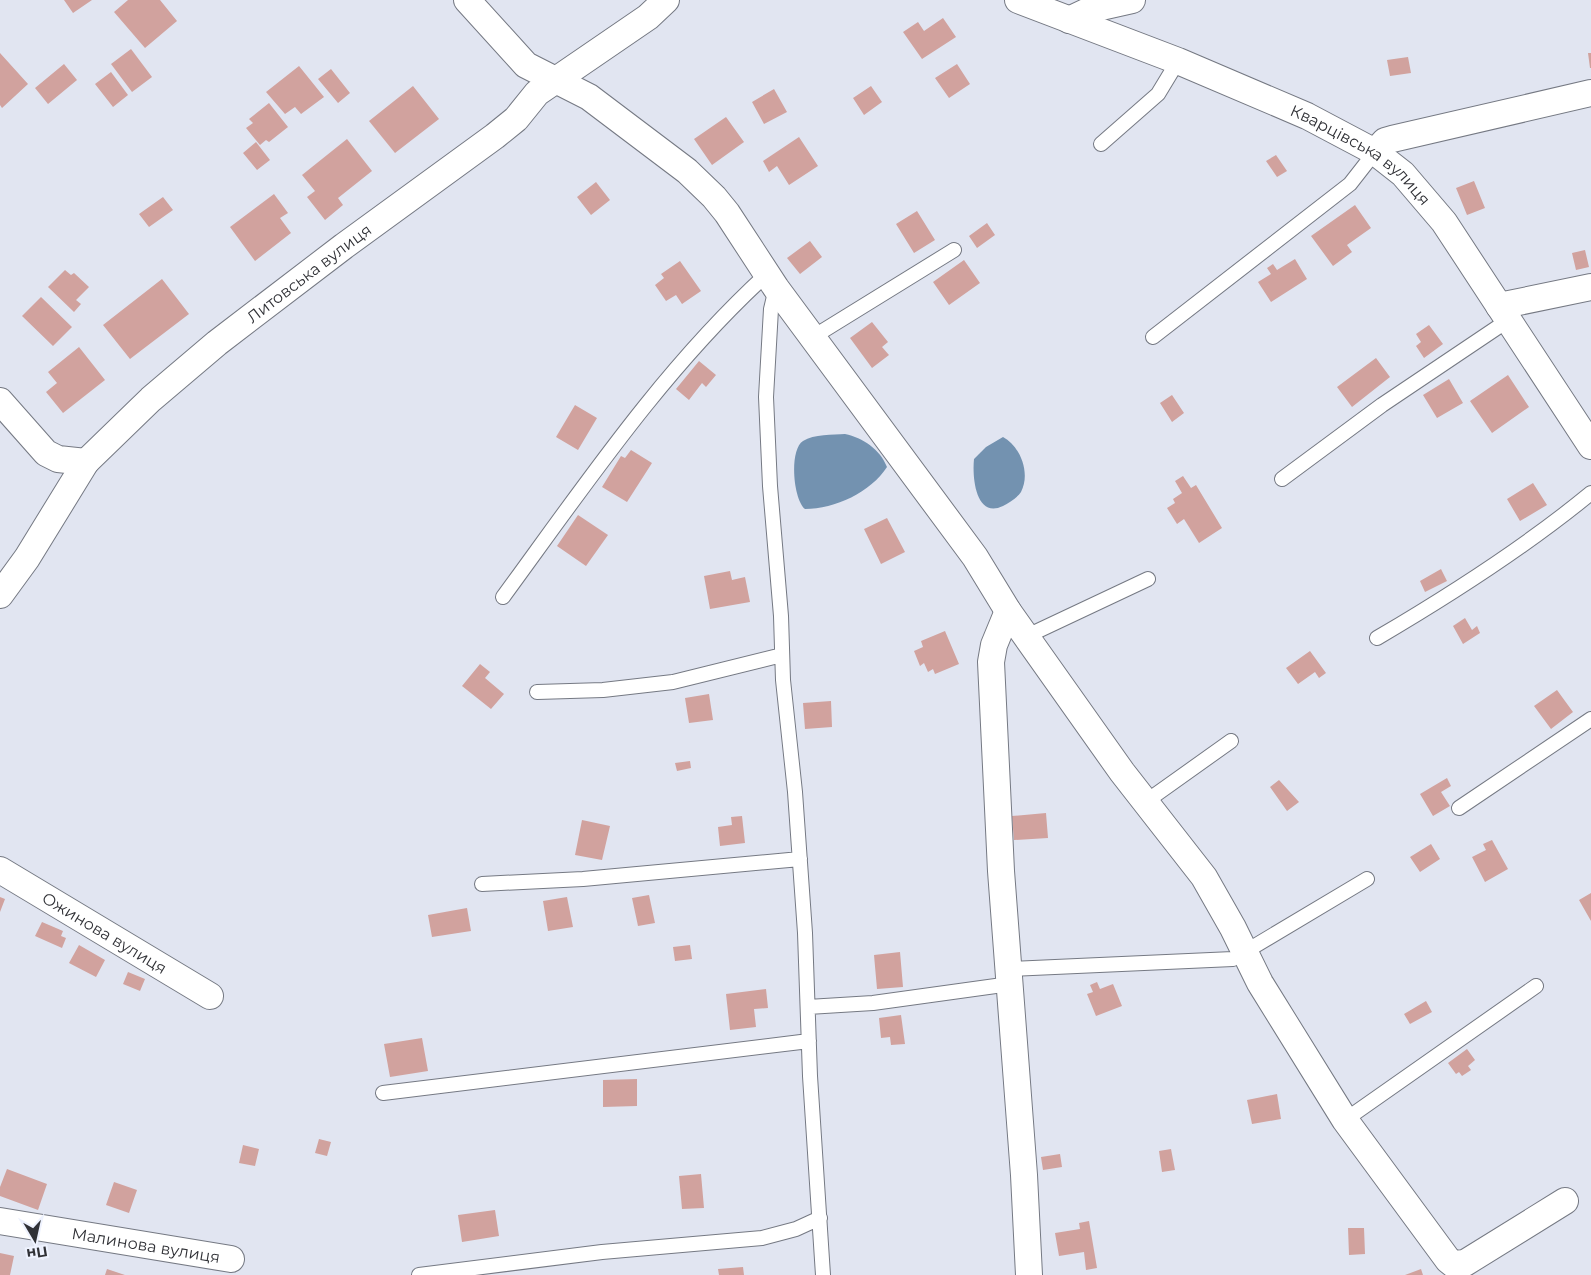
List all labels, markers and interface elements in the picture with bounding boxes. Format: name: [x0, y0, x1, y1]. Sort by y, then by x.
street label: Кварцівська вулиця: [1287, 101, 1434, 209]
street label: Литовська вулиця: [243, 220, 375, 327]
street label: Ожинова вулиця: [39, 889, 170, 978]
north arrow: [10, 1215, 60, 1265]
street label: Малинова вулиця: [70, 1224, 222, 1267]
text: Пн: [25, 1242, 49, 1263]

